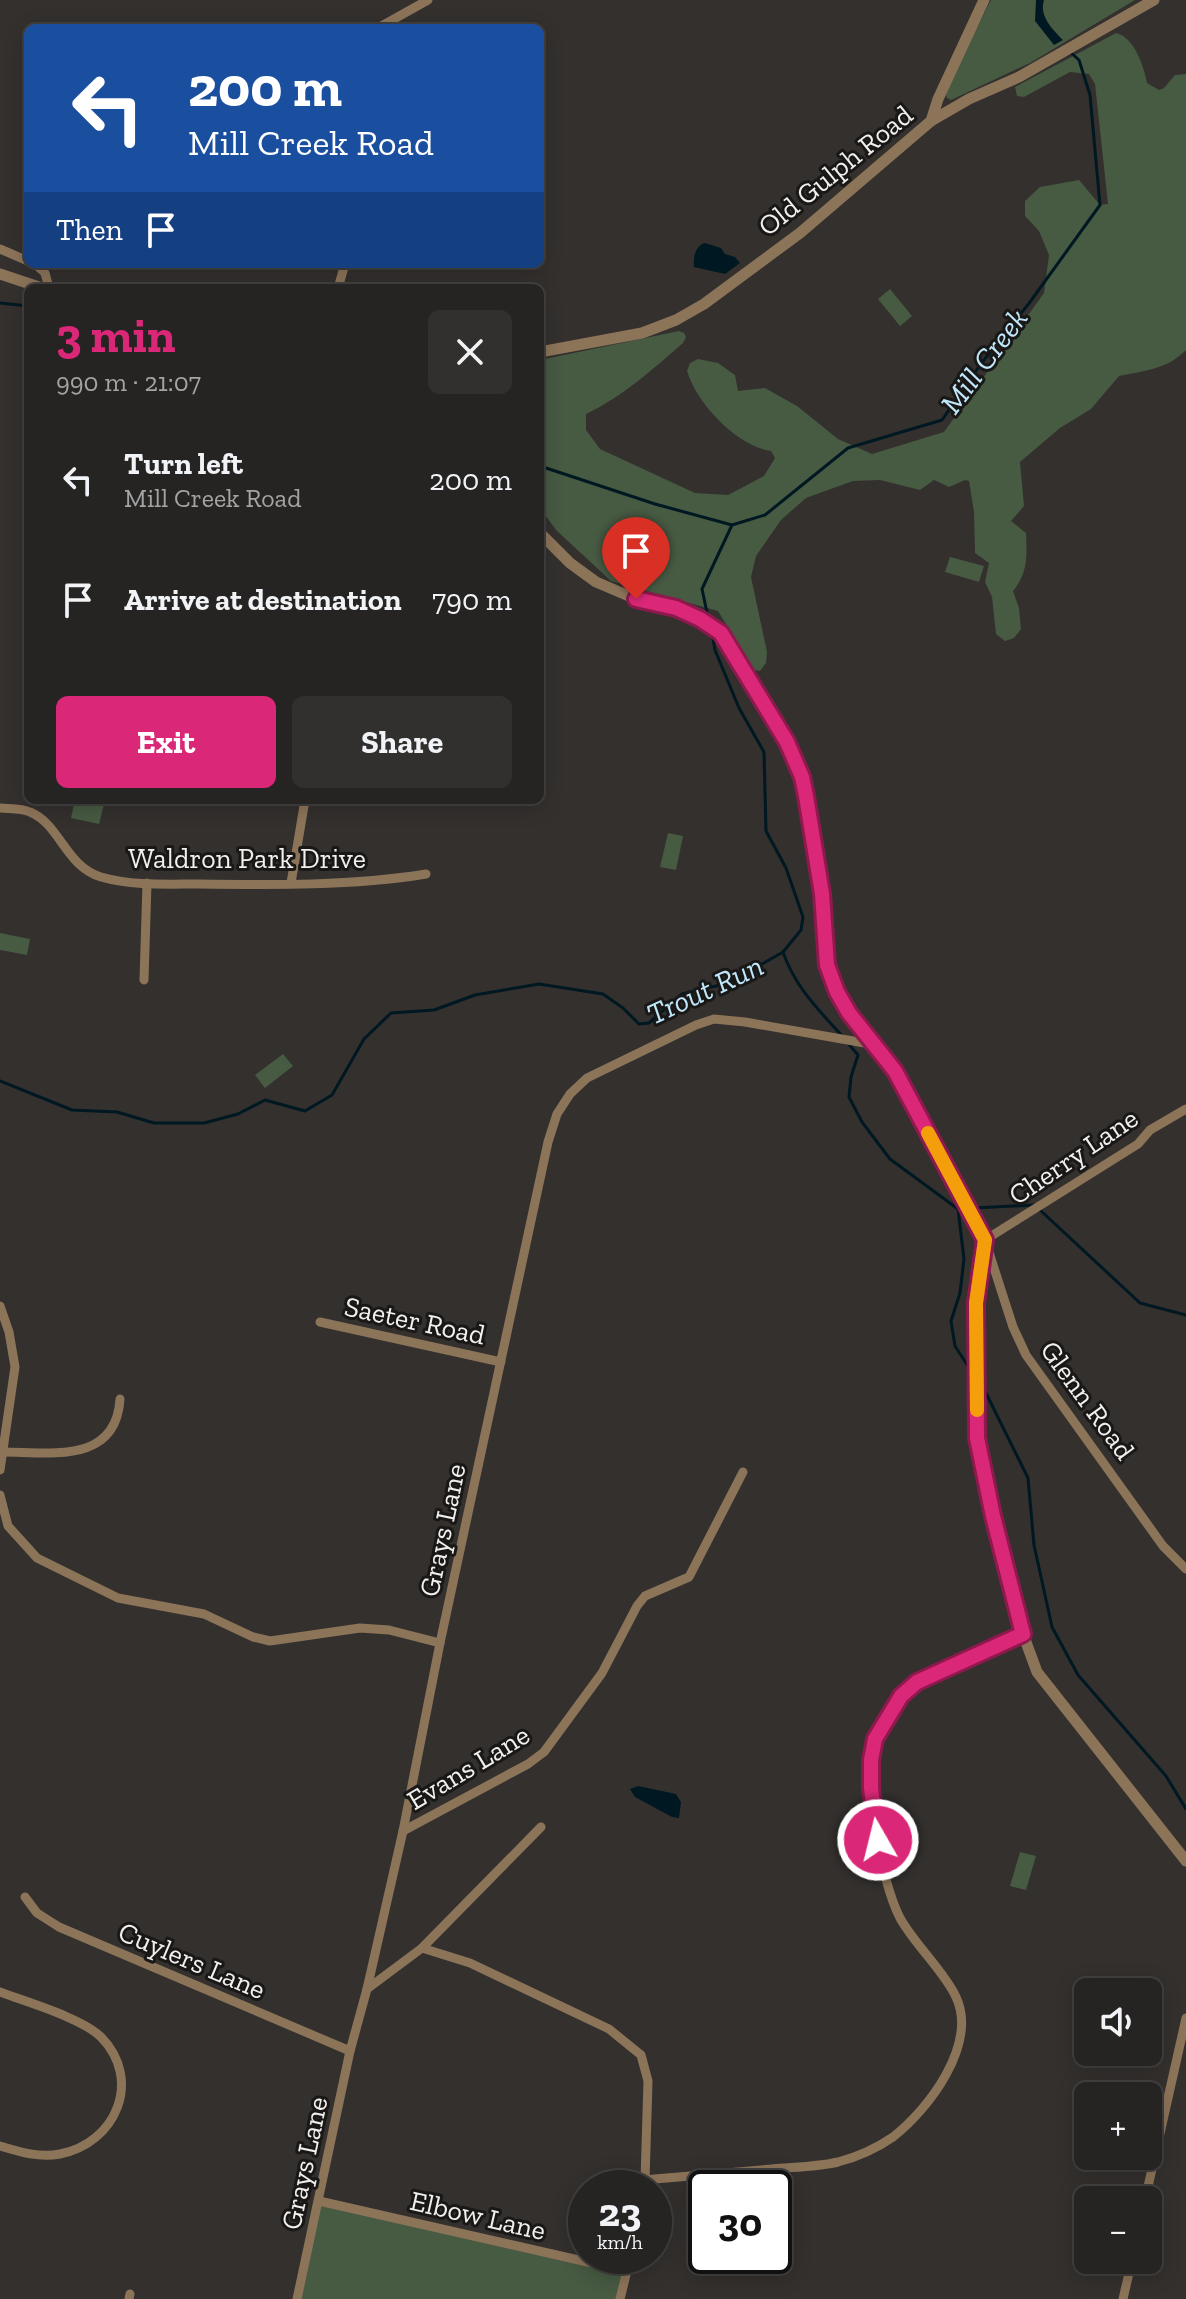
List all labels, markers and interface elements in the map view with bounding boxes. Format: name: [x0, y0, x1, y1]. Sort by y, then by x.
text: 200 m: [188, 53, 342, 120]
icon: left: [56, 56, 160, 160]
street label: Old Gulph Road: [751, 98, 919, 243]
text: Mill Creek Road: [188, 121, 434, 164]
icon: arrive: [139, 208, 183, 252]
text: Then: [56, 212, 123, 248]
water label: Mill Creek: [933, 301, 1035, 421]
text: 3 min: [56, 307, 175, 364]
button: close: [428, 310, 512, 394]
text: 990 m · 21:07: [56, 366, 201, 398]
text: Turn left: [124, 446, 243, 482]
icon: left: [56, 458, 100, 502]
text: 200 m: [429, 462, 512, 498]
text: Mill Creek Road: [124, 482, 301, 514]
pin: [602, 517, 670, 599]
icon: arrive: [614, 529, 658, 573]
icon: arrive: [56, 578, 100, 622]
text: Arrive at destination: [124, 582, 401, 618]
text: 790 m: [432, 582, 512, 618]
button: Exit: [56, 696, 276, 788]
button: Share: [292, 696, 512, 788]
street label: Waldron Park Drive: [128, 842, 366, 875]
water label: Trout Run: [641, 947, 769, 1033]
street label: Cherry Lane: [1003, 1101, 1144, 1212]
street label: Saeter Road: [342, 1289, 488, 1351]
street label: Glenn Road: [1034, 1335, 1142, 1466]
street label: Grays Lane: [412, 1461, 473, 1599]
street label: Evans Lane: [401, 1718, 535, 1817]
position arrow: [836, 1798, 920, 1882]
street label: Cuylers Lane: [113, 1915, 270, 2006]
map controls: [1074, 1978, 1162, 2274]
button: sound: [1074, 1978, 1162, 2066]
button: +: [1074, 2082, 1162, 2170]
street label: Grays Lane: [274, 2094, 335, 2232]
speed limit sign: 30: [688, 2170, 792, 2274]
street label: Elbow Lane: [407, 2184, 549, 2247]
button: −: [1074, 2186, 1162, 2274]
text: 23: [599, 2188, 641, 2236]
text: km/h: [597, 2230, 643, 2254]

